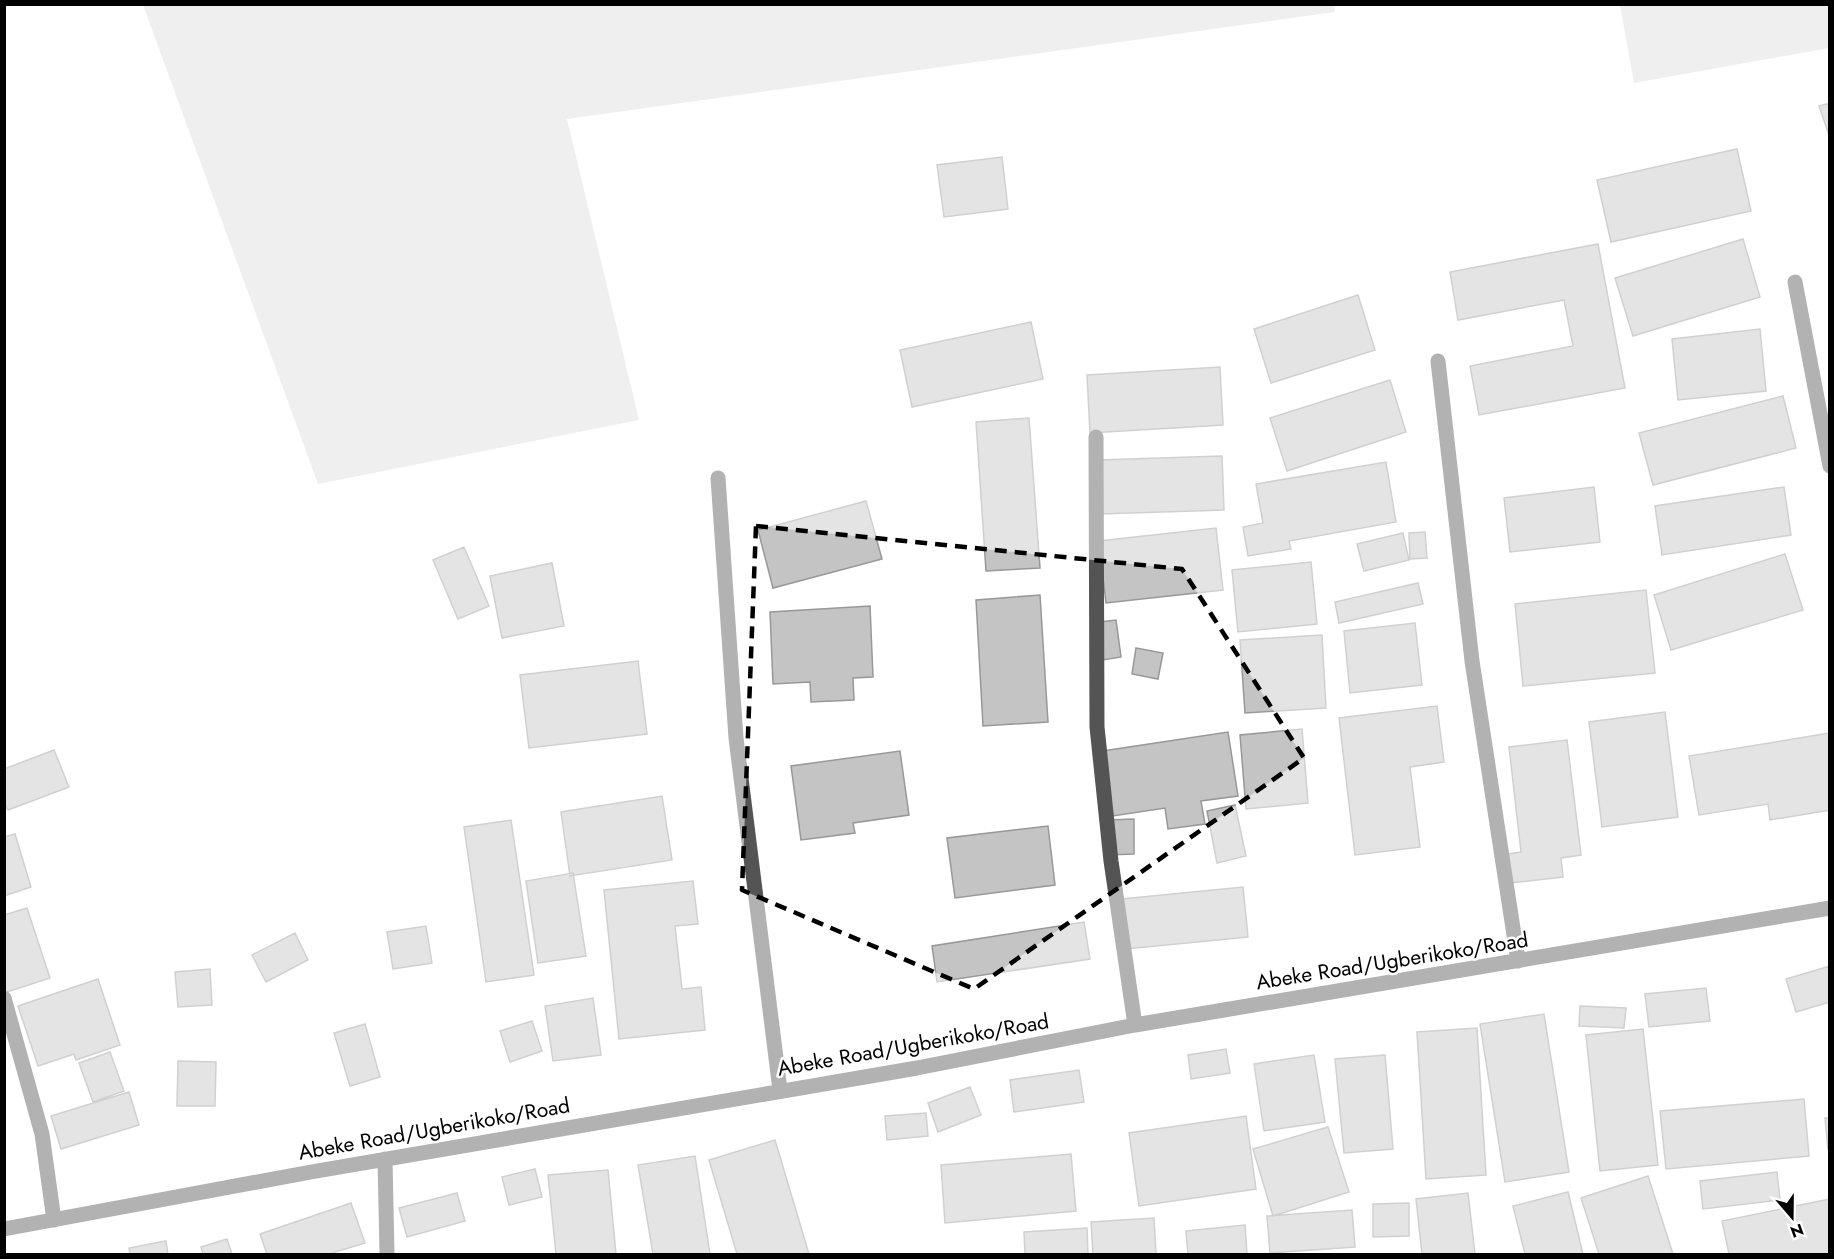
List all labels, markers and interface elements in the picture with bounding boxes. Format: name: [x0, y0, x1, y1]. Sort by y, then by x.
street label: Abeke Road/Ugberikoko/Road: [1254, 925, 1530, 997]
street label: Abeke Road/Ugberikoko/Road: [775, 1006, 1051, 1084]
street label: Abeke Road/Ugberikoko/Road: [296, 1090, 572, 1168]
north arrow: [1762, 1187, 1822, 1247]
text: N: [1787, 1218, 1807, 1244]

